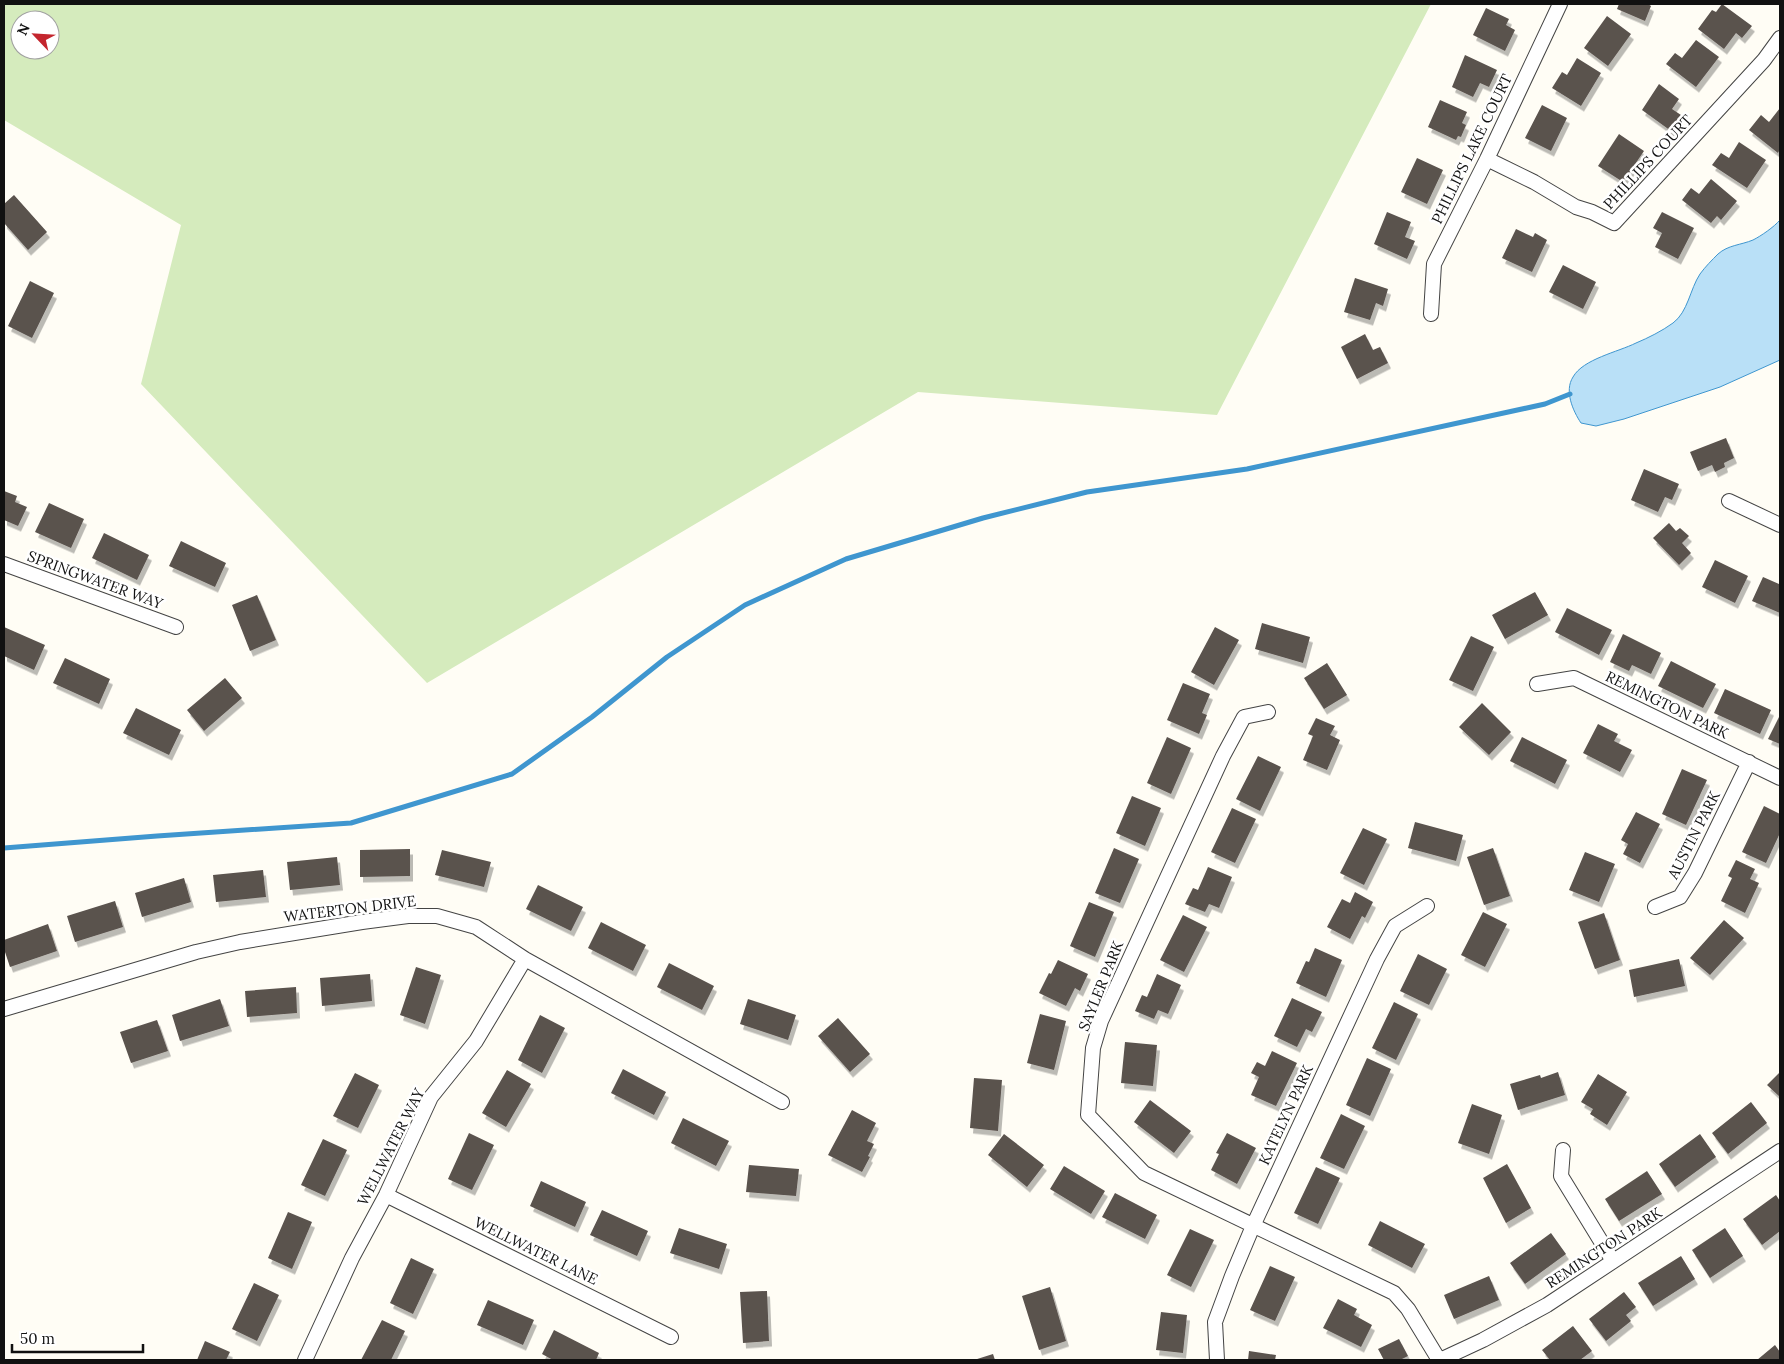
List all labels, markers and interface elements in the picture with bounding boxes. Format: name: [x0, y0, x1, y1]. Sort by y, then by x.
north arrow: [10, 10, 60, 60]
text: N: [13, 21, 34, 38]
street label: PHILLIPS LAKE COURT: [1427, 71, 1516, 227]
street label: PHILLIPS COURT: [1599, 110, 1697, 213]
street label: SPRINGWATER WAY: [25, 546, 166, 613]
street label: REMINGTON PARK: [1603, 667, 1733, 743]
street label: AUSTIN PARK: [1663, 787, 1724, 883]
street label: WATERTON DRIVE: [283, 891, 417, 926]
street label: SAYLER PARK: [1074, 937, 1128, 1034]
street label: KATELYN PARK: [1254, 1061, 1317, 1168]
street label: WELLWATER WAY: [353, 1085, 429, 1209]
street label: REMINGTON PARK: [1542, 1203, 1666, 1292]
street label: WELLWATER LANE: [471, 1212, 601, 1289]
scale bar: [12, 1322, 144, 1354]
text: 50 m: [20, 1329, 55, 1348]

